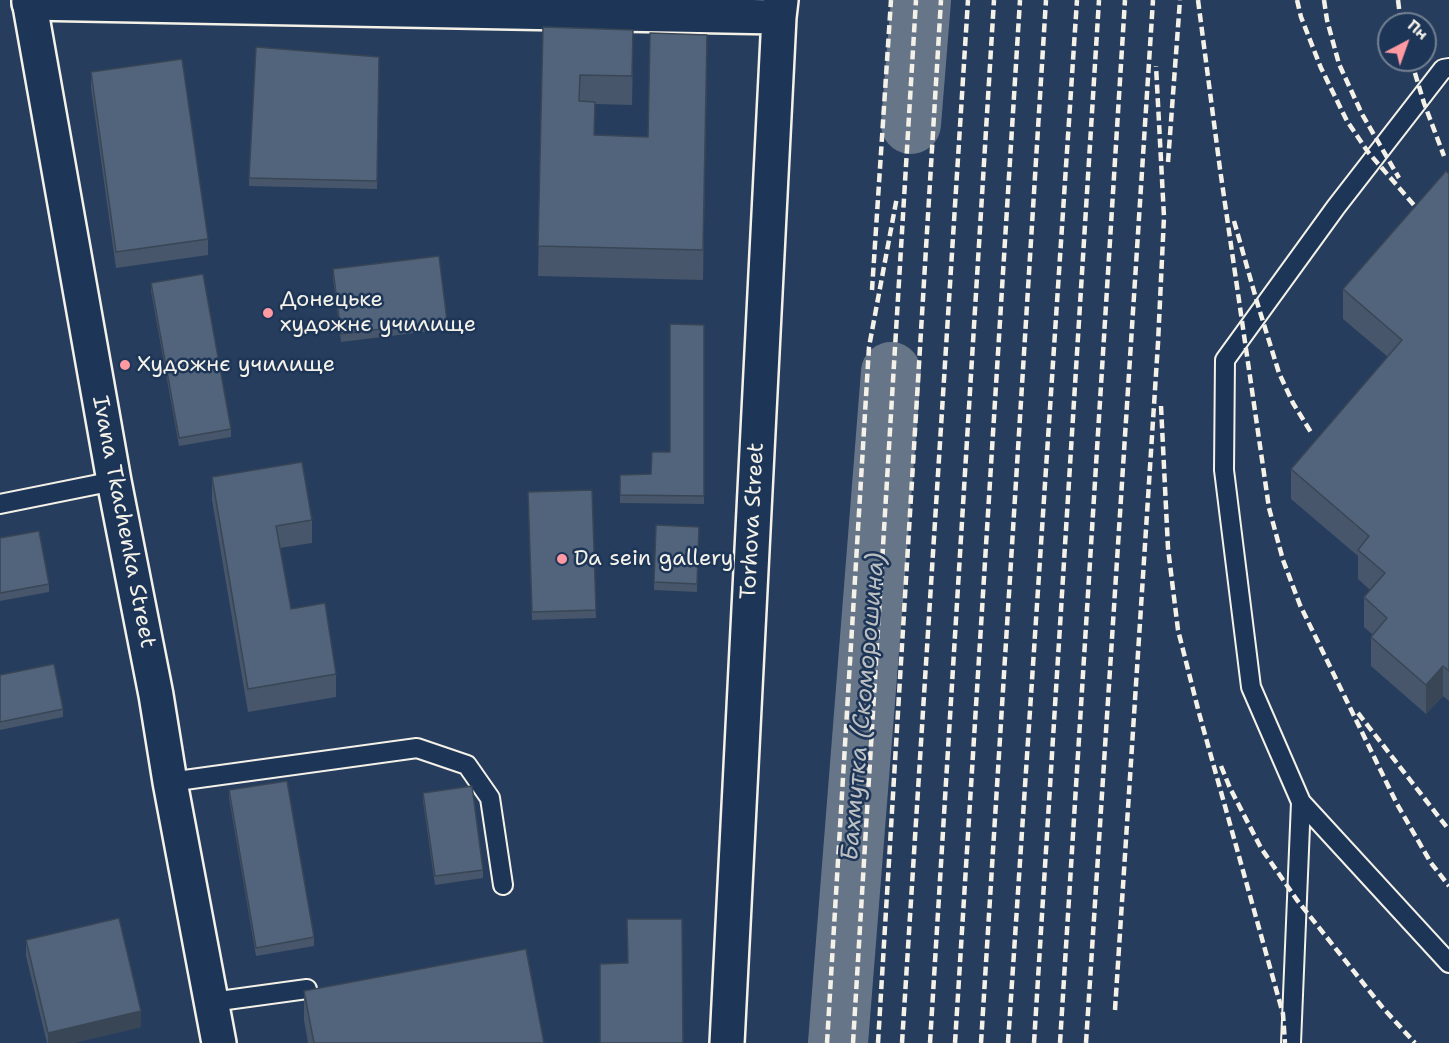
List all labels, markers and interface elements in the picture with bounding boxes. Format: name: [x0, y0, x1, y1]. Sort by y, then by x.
north arrow: [1377, 12, 1437, 72]
text: Пн: [1403, 15, 1433, 44]
place label: Донецьке художнє училище: [280, 287, 476, 338]
marker: Донецьке художнє училище: [261, 306, 275, 320]
place label: Художнє училище: [137, 352, 335, 378]
marker: Художнє училище: [118, 358, 132, 372]
street label: Ivana Tkachenka Street: [86, 394, 160, 650]
street label: Torhova Street: [736, 442, 770, 600]
place label: Da sein gallery: [574, 546, 733, 572]
marker: Da sein gallery: [555, 552, 569, 566]
water label: Бахмутка (Скоморошина): [836, 552, 892, 862]

